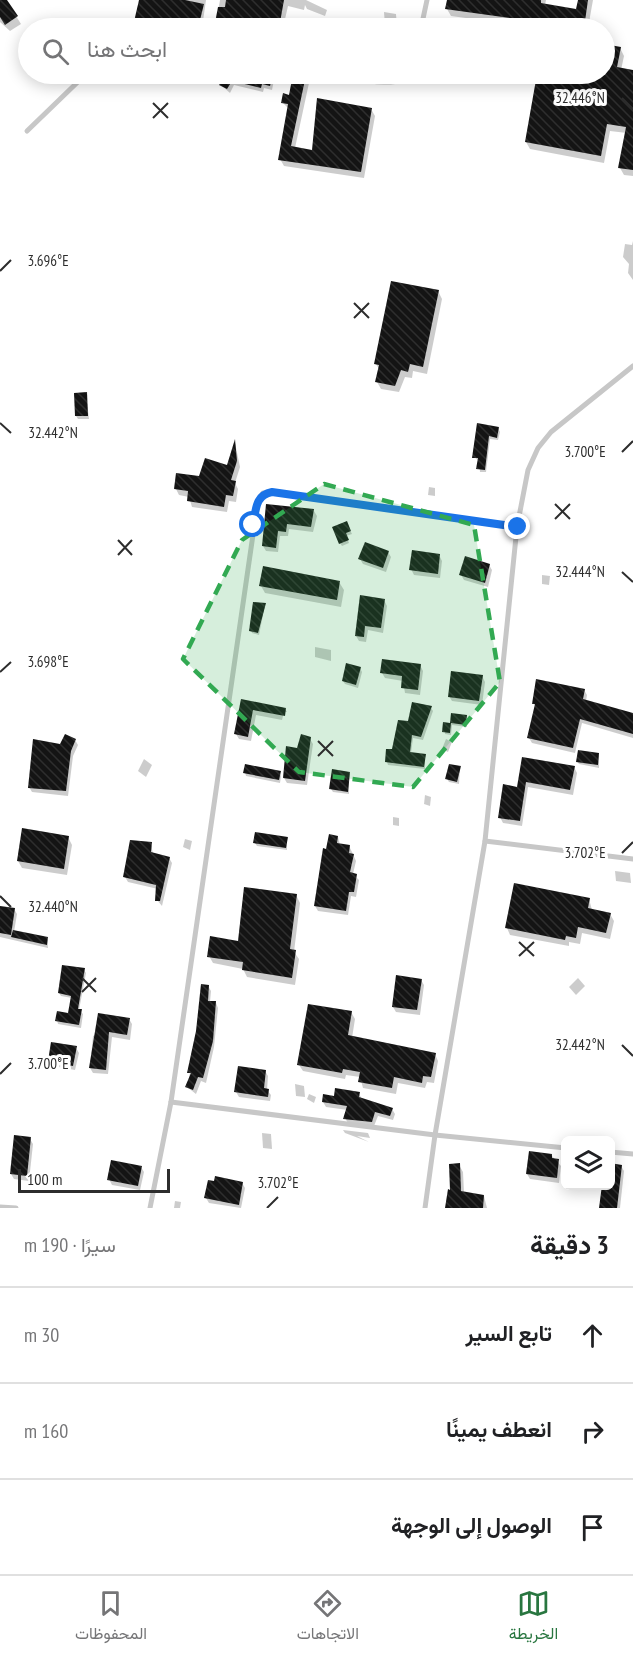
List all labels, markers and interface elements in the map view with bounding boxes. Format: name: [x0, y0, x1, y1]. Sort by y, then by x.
search box: [18, 18, 615, 84]
icon: search: [39, 35, 72, 68]
text: ابحث هنا: [87, 35, 167, 63]
text: 32.446°N: [555, 88, 605, 107]
text: 3.696°E: [27, 251, 69, 270]
text: 32.442°N: [28, 423, 78, 442]
text: 3.700°E: [564, 442, 606, 461]
route start: [239, 511, 265, 537]
route end: [504, 513, 530, 539]
text: 32.444°N: [555, 562, 605, 581]
text: 3.698°E: [27, 652, 69, 671]
text: 3.702°E: [564, 843, 606, 862]
text: 32.440°N: [28, 897, 78, 916]
text: 32.442°N: [555, 1035, 605, 1054]
text: 3.700°E: [27, 1054, 69, 1073]
map controls: [561, 1136, 615, 1190]
button: layers: [561, 1136, 615, 1190]
scale bar: [18, 1166, 170, 1194]
text: 100 m: [27, 1169, 62, 1189]
text: 3.702°E: [257, 1173, 299, 1192]
text: 3 دقيقة: [530, 1228, 609, 1261]
text: سيرًا · 190 m: [24, 1232, 116, 1258]
text: تابع السير: [465, 1319, 552, 1347]
icon: ahead: [576, 1319, 609, 1352]
text: 30 m: [24, 1322, 59, 1348]
text: انعطف يمينًا: [446, 1415, 552, 1443]
icon: right: [576, 1415, 609, 1448]
text: 160 m: [24, 1418, 68, 1444]
text: الوصول إلى الوجهة: [391, 1511, 552, 1539]
icon: arrive: [576, 1511, 609, 1544]
tab: المحفوظات: [75, 1587, 147, 1648]
tab: الاتجاهات: [297, 1587, 359, 1648]
tab: الخريطة: [509, 1587, 558, 1648]

